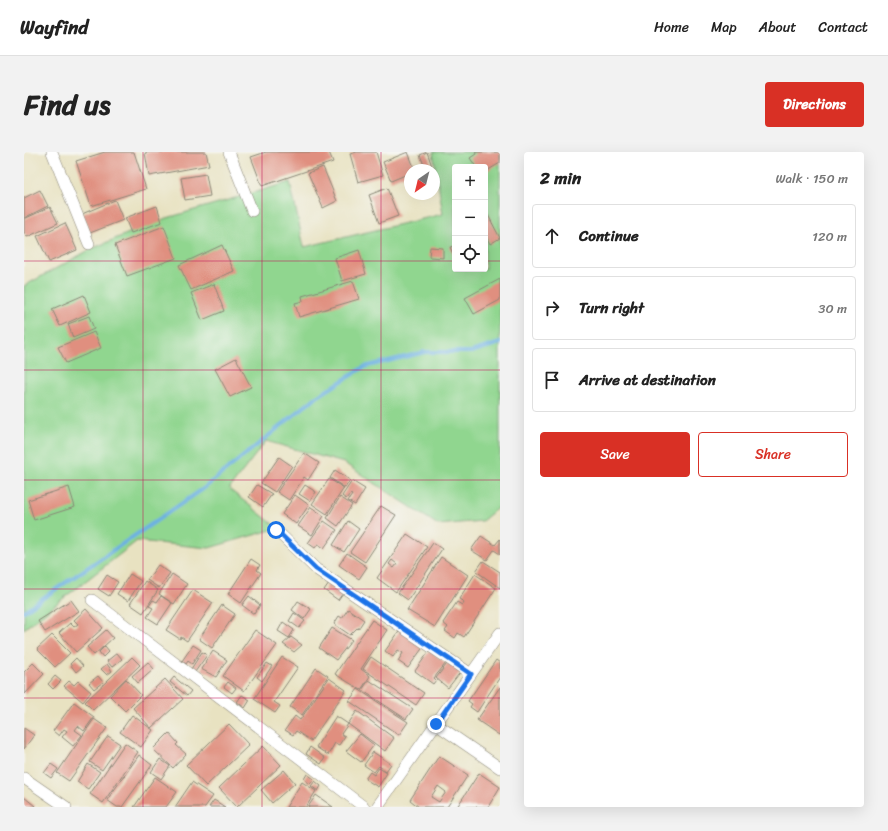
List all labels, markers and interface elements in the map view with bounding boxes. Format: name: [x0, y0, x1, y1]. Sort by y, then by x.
text: Wayfind: [20, 11, 88, 44]
text: Home: [654, 15, 689, 40]
text: Map: [711, 15, 737, 40]
text: About: [759, 15, 796, 40]
text: Contact: [818, 15, 868, 40]
text: Find us: [24, 80, 111, 129]
button: Directions: [765, 82, 864, 127]
text: 2 min: [540, 163, 581, 193]
north arrow: [404, 164, 440, 200]
map controls: [452, 164, 488, 272]
button: +: [452, 164, 488, 200]
text: Walk · 150 m: [775, 167, 848, 190]
button: −: [452, 200, 488, 236]
text: Continue: [579, 223, 639, 249]
icon: ahead: [541, 225, 563, 247]
text: 120 m: [812, 225, 847, 248]
button: locate: [452, 236, 488, 272]
text: Turn right: [579, 295, 644, 321]
icon: right: [541, 297, 563, 319]
text: 30 m: [818, 297, 847, 320]
text: Arrive at destination: [579, 367, 716, 393]
icon: arrive: [541, 369, 563, 391]
button: Save: [540, 432, 690, 477]
button: Share: [698, 432, 848, 477]
route start: [267, 521, 285, 539]
route end: [427, 715, 445, 733]

